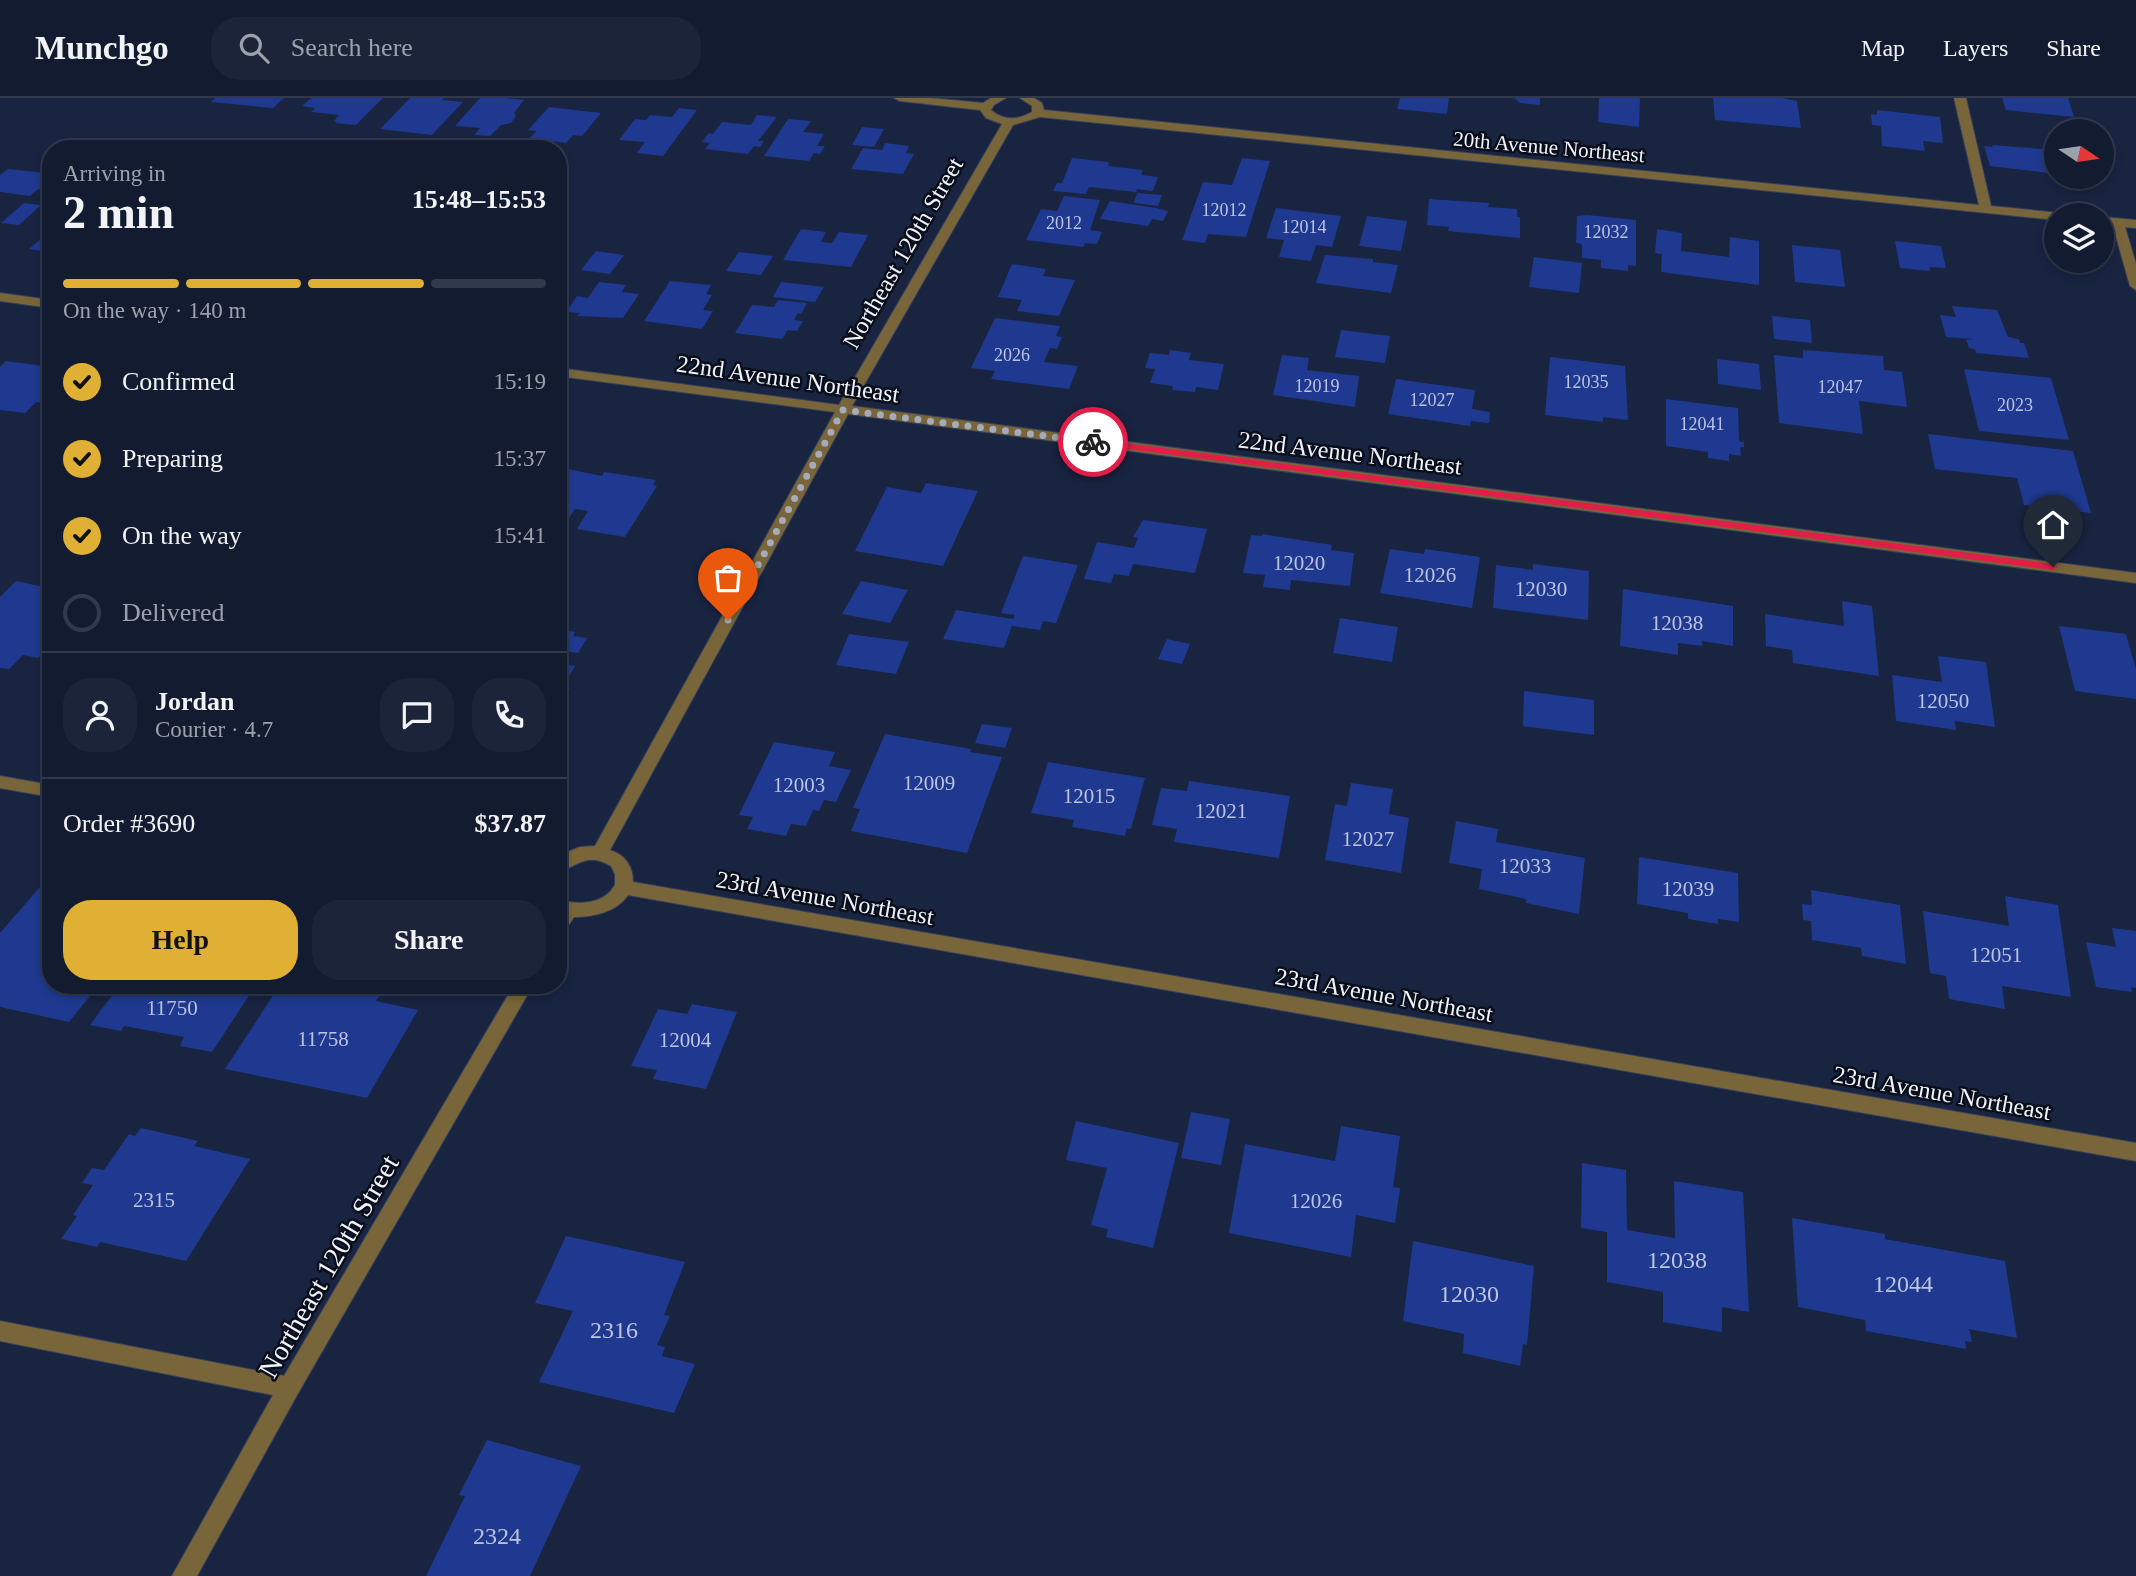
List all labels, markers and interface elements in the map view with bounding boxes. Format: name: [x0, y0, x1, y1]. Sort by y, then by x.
search box: [211, 17, 701, 80]
icon: search: [235, 29, 273, 67]
text: Munchgo: [35, 30, 169, 66]
text: Search here: [291, 33, 413, 62]
text: Map: [1861, 35, 1905, 61]
text: Layers: [1943, 35, 2008, 61]
text: Share: [2046, 35, 2101, 61]
north arrow: [2044, 119, 2114, 189]
map controls: [2044, 119, 2114, 273]
street label: 20th Avenue Northeast: [1452, 127, 1646, 167]
street label: Northeast 120th Street: [838, 153, 968, 353]
text: Arriving in: [63, 161, 166, 186]
text: 15:48–15:53: [412, 185, 546, 214]
text: 2 min: [63, 187, 174, 238]
house number: 12012: [1202, 200, 1247, 220]
button: layers: [2044, 203, 2114, 273]
house number: 2012: [1046, 213, 1082, 233]
house number: 12014: [1282, 217, 1327, 237]
house number: 12032: [1584, 222, 1629, 242]
text: On the way · 140 m: [63, 298, 246, 323]
house number: 2026: [994, 345, 1030, 365]
street label: 22nd Avenue Northeast: [675, 350, 901, 408]
icon: check: [63, 363, 101, 401]
text: Confirmed: [122, 367, 235, 396]
text: 15:19: [494, 369, 546, 394]
house number: 12035: [1564, 372, 1609, 392]
house number: 12019: [1295, 376, 1340, 396]
house number: 12047: [1818, 377, 1863, 397]
house number: 12027: [1410, 390, 1455, 410]
house number: 2023: [1997, 395, 2033, 415]
courier: [1058, 407, 1128, 477]
house number: 12041: [1680, 414, 1725, 434]
icon: bike: [1074, 423, 1112, 461]
street label: 22nd Avenue Northeast: [1237, 426, 1463, 480]
icon: check: [63, 440, 101, 478]
text: Preparing: [122, 444, 223, 473]
text: 15:37: [494, 446, 546, 471]
pin: [2023, 495, 2083, 567]
icon: home: [2034, 506, 2072, 544]
icon: check: [63, 517, 101, 555]
text: On the way: [122, 521, 242, 550]
text: 15:41: [494, 523, 546, 548]
pin: [698, 548, 758, 620]
house number: 12020: [1273, 551, 1325, 575]
icon: bag: [709, 559, 747, 597]
house number: 12026: [1404, 563, 1456, 587]
house number: 12030: [1515, 577, 1567, 601]
text: Delivered: [122, 598, 225, 627]
house number: 12038: [1651, 611, 1703, 635]
button: person: [63, 678, 137, 752]
button: chat: [380, 678, 454, 752]
button: phone: [472, 678, 546, 752]
text: Jordan: [155, 687, 234, 716]
house number: 12050: [1917, 689, 1969, 713]
text: Courier · 4.7: [155, 717, 273, 742]
house number: 12009: [903, 771, 955, 795]
house number: 12003: [773, 773, 825, 797]
house number: 12015: [1063, 784, 1115, 808]
house number: 12021: [1195, 799, 1247, 823]
text: Order #3690: [63, 809, 195, 838]
text: $37.87: [475, 809, 546, 838]
house number: 12027: [1342, 827, 1394, 851]
house number: 12033: [1499, 854, 1551, 878]
street label: 23rd Avenue Northeast: [714, 866, 936, 930]
house number: 12039: [1662, 877, 1714, 901]
button: Help: [63, 900, 298, 980]
button: Share: [312, 900, 546, 980]
house number: 12051: [1970, 943, 2022, 967]
street label: 23rd Avenue Northeast: [1273, 963, 1495, 1027]
house number: 11750: [146, 996, 198, 1020]
house number: 11758: [297, 1027, 349, 1051]
house number: 12004: [659, 1028, 712, 1052]
street label: 23rd Avenue Northeast: [1831, 1061, 2053, 1125]
street label: Northeast 120th Street: [252, 1149, 405, 1383]
house number: 2315: [133, 1188, 175, 1212]
house number: 12026: [1290, 1189, 1342, 1213]
house number: 12038: [1647, 1247, 1707, 1273]
house number: 12044: [1873, 1271, 1933, 1297]
house number: 12030: [1439, 1281, 1499, 1307]
house number: 2316: [590, 1317, 638, 1343]
house number: 2324: [473, 1523, 521, 1549]

